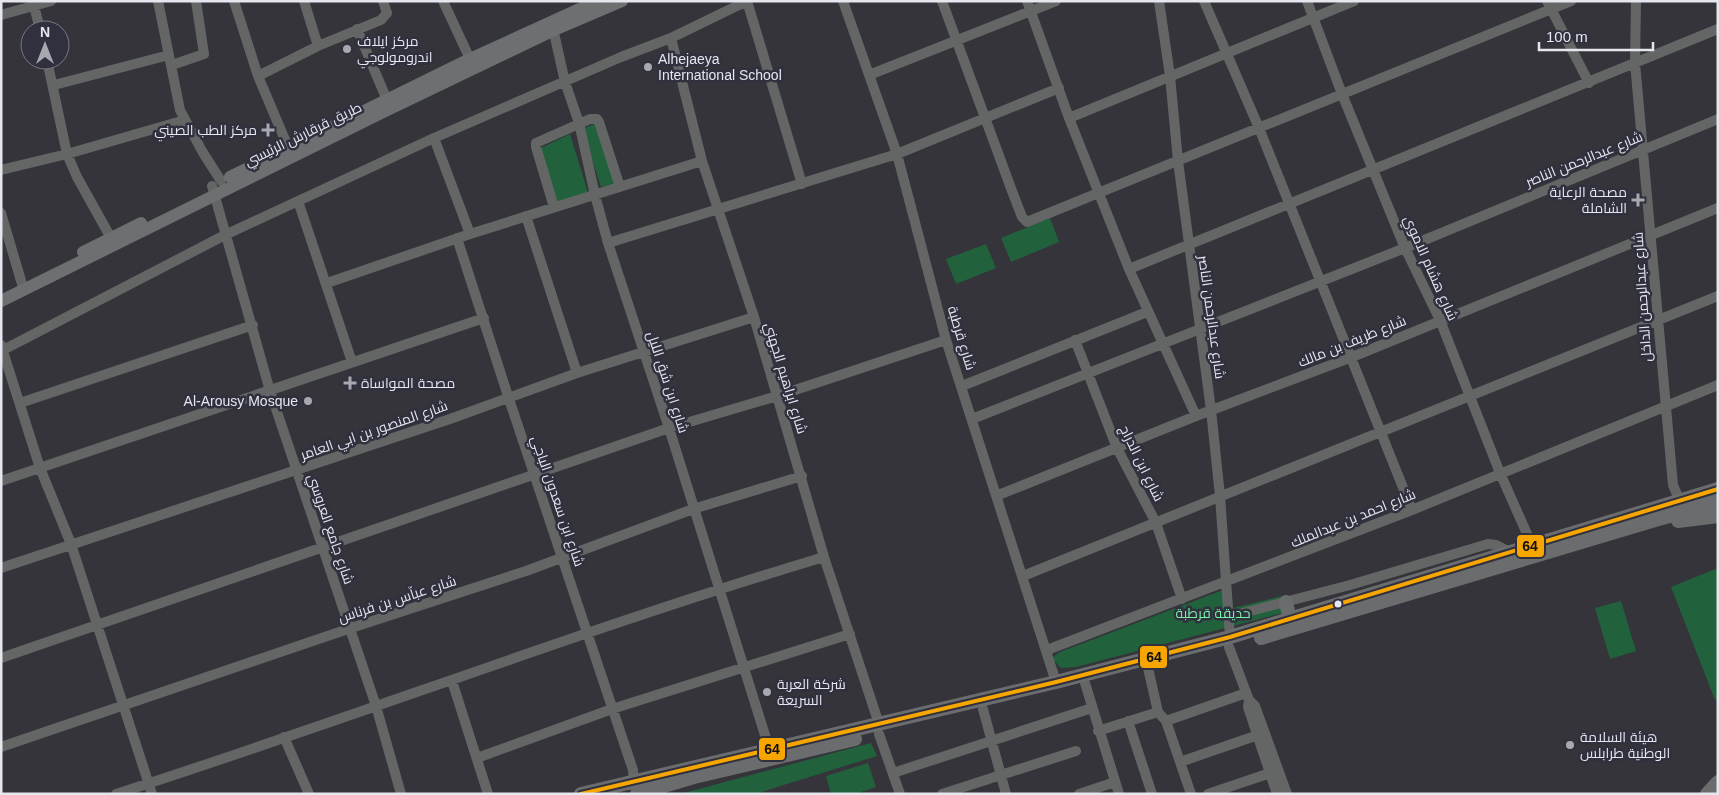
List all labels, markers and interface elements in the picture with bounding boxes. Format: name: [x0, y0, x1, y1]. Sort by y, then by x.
north arrow: [20, 20, 70, 70]
scale bar: [1539, 20, 1653, 52]
text: N: [40, 24, 50, 40]
text: 100 m: [1546, 28, 1588, 45]
place label: مركز ايلاف اندرومولوجي: [357, 33, 432, 69]
marker: مركز ايلاف اندرومولوجي: [341, 43, 353, 55]
place label: Alhejaeya International School: [658, 51, 782, 83]
marker: Alhejaeya International School: [642, 61, 654, 73]
street label: طريق قرقارش الرئيسي: [242, 99, 366, 172]
place label: مركز الطب الصيني: [154, 122, 257, 142]
marker: مركز الطب الصيني: [261, 123, 275, 137]
street label: شارع عبدالرحمن الناصر: [1522, 128, 1645, 191]
place label: مصحة الرعاية الشاملة: [1550, 184, 1627, 216]
marker: مصحة الرعاية الشاملة: [1631, 193, 1645, 207]
street label: شارع هشام الاموي: [1397, 213, 1461, 325]
street label: شارع عبدالرحمن الداخل: [1629, 232, 1656, 362]
street label: شارع عبدالرحمن الناصر: [1194, 253, 1229, 380]
street label: شارع قرطبة: [944, 304, 979, 372]
street label: شارع طريف بن مالك: [1296, 312, 1409, 371]
street label: شارع ابراهيم الجهني: [758, 320, 811, 437]
street label: شارع ابن شق الليل: [643, 329, 692, 435]
place label: مصحة المواساة: [361, 375, 455, 391]
marker: مصحة المواساة: [343, 376, 357, 390]
place label: Al-Arousy Mosque: [184, 393, 298, 409]
marker: Al-Arousy Mosque: [302, 395, 314, 407]
street label: شارع المنصور بن ابي العامر: [297, 397, 451, 467]
street label: شارع ابن الدراج: [1116, 422, 1167, 504]
street label: شارع ابن سعدون الباجي: [524, 434, 588, 570]
street label: شارع جامع العروسي: [302, 472, 357, 587]
street label: شارع احمد بن عبدالملك: [1288, 486, 1418, 551]
line badge: 64: [1516, 534, 1545, 558]
text: 64: [1522, 538, 1538, 554]
street label: شارع عباّس بن فرناس: [336, 571, 458, 627]
unlabelled marker: [1333, 599, 1343, 609]
park label: حديقة قرطبة: [1175, 605, 1251, 621]
line badge: 64: [1139, 645, 1168, 669]
text: 64: [1146, 649, 1162, 665]
place label: شركة العربة السريعة: [777, 676, 846, 708]
marker: شركة العربة السريعة: [761, 686, 773, 698]
place label: هيئة السلامة الوطنية طرابلس: [1580, 729, 1670, 761]
line badge: 64: [758, 737, 786, 761]
marker: هيئة السلامة الوطنية طرابلس: [1564, 739, 1576, 751]
text: 64: [764, 741, 780, 757]

